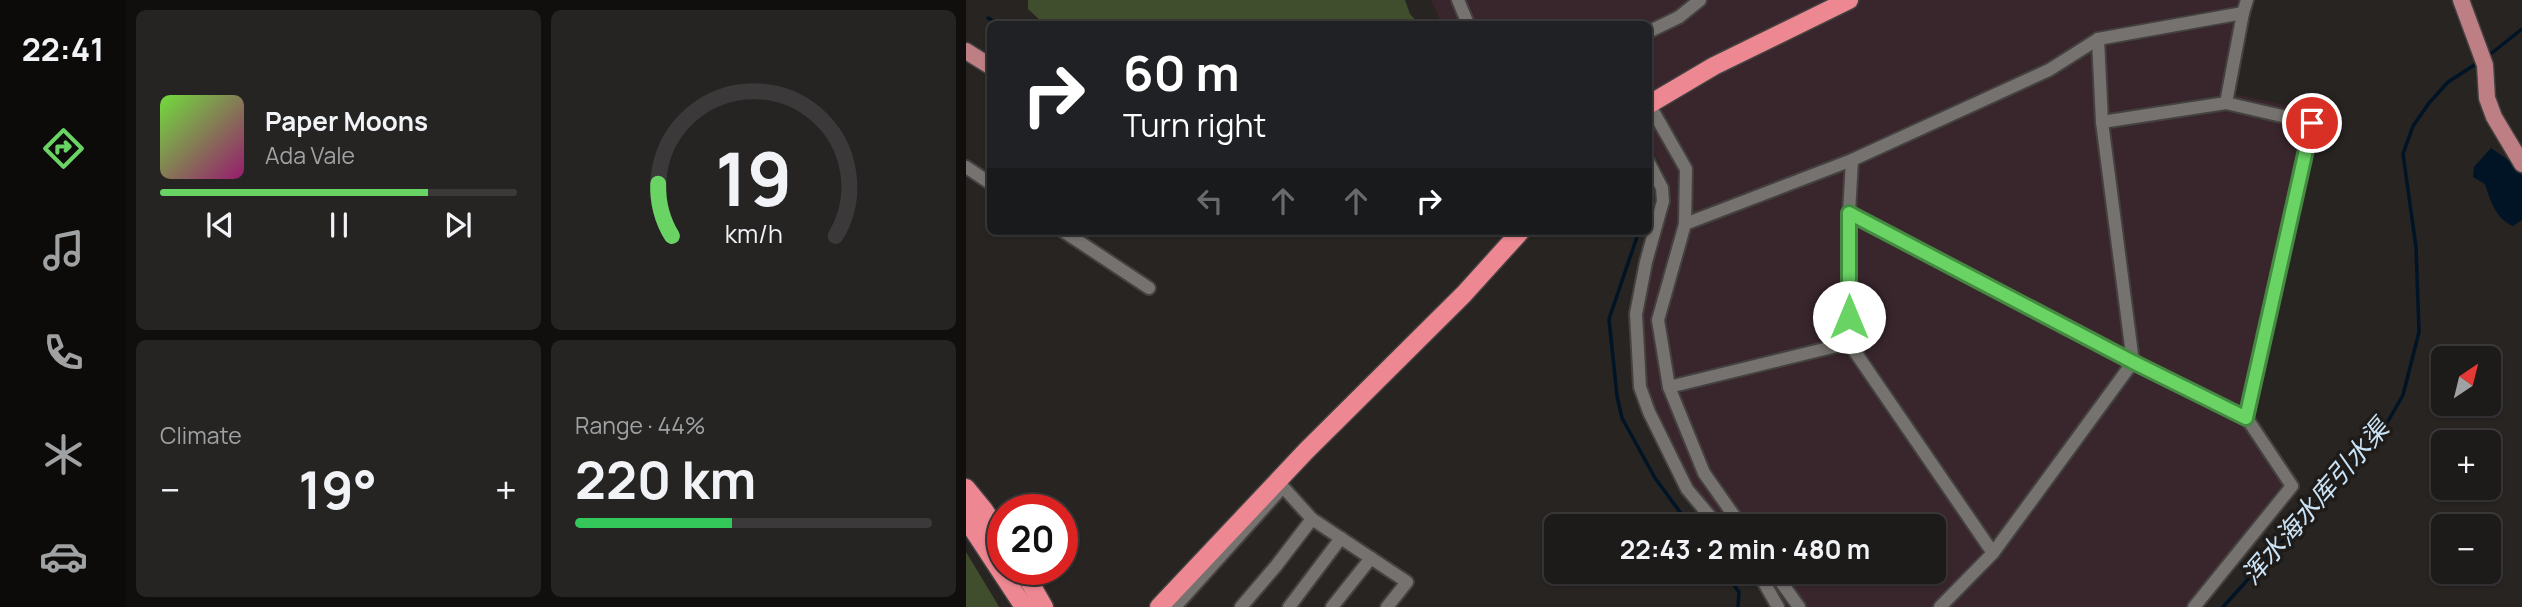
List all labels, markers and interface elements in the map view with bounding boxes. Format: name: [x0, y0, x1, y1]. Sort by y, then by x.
text: 22:41: [22, 27, 104, 71]
text: 60 m: [1123, 39, 1240, 106]
icon: right: [1008, 49, 1099, 140]
pin: [2282, 93, 2342, 153]
text: Paper Moons: [265, 103, 428, 139]
text: Turn right: [1123, 103, 1266, 147]
icon: arrive: [2293, 104, 2331, 142]
icon: directions: [39, 124, 88, 173]
text: 19: [715, 128, 792, 228]
text: Ada Vale: [265, 139, 355, 171]
icon: left: [1191, 182, 1229, 220]
icon: ahead: [1264, 182, 1302, 220]
icon: ahead: [1337, 182, 1375, 220]
icon: right: [1410, 182, 1448, 220]
icon: previous: [201, 206, 239, 244]
icon: pause: [320, 206, 358, 244]
icon: next: [439, 206, 477, 244]
text: km/h: [724, 216, 783, 251]
icon: music: [39, 226, 88, 275]
position arrow: [1812, 280, 1886, 354]
icon: phone: [39, 328, 88, 377]
north arrow: [2431, 346, 2501, 416]
map controls: [2431, 346, 2501, 584]
water label: 浑水海水库引水渠: [2232, 408, 2399, 592]
text: Range · 44%: [575, 409, 706, 441]
text: Climate: [160, 419, 242, 451]
icon: climate: [39, 430, 88, 479]
button: +: [2431, 430, 2501, 500]
text: 220 km: [575, 444, 756, 515]
text: 19°: [299, 454, 377, 525]
text: −: [160, 463, 181, 515]
text: +: [495, 463, 517, 515]
speed limit sign: 20: [987, 494, 1078, 585]
button: −: [2431, 514, 2501, 584]
text: 22:43 · 2 min · 480 m: [1620, 531, 1870, 567]
icon: car: [39, 532, 88, 581]

